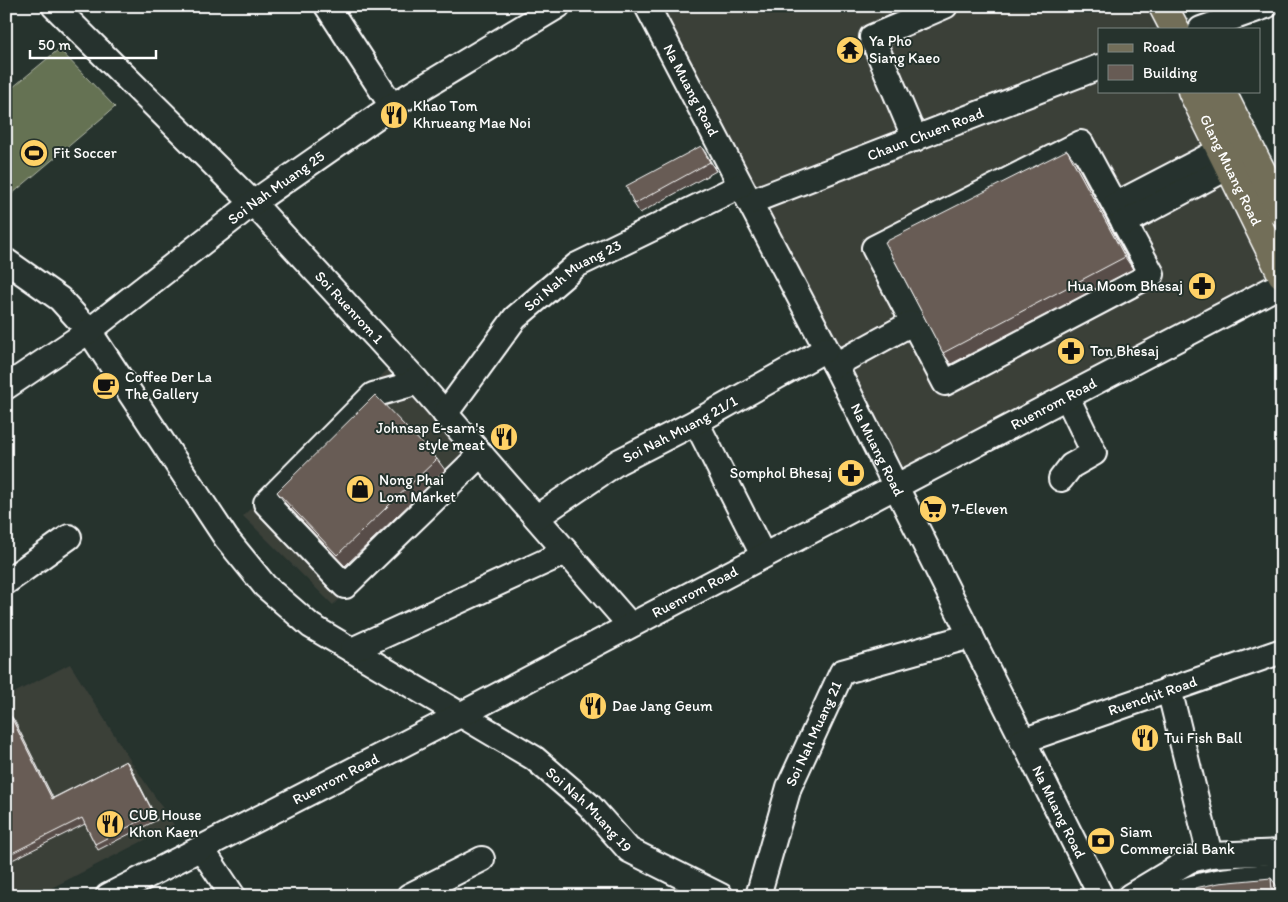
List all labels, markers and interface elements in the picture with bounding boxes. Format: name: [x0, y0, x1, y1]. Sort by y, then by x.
scale bar: [30, 28, 156, 60]
legend: [1098, 28, 1260, 92]
place label: Ya Pho Siang Kaeo: [869, 32, 940, 67]
temple icon: Ya Pho Siang Kaeo: [835, 35, 865, 65]
text: 50 m: [38, 36, 71, 54]
text: Road: [1143, 38, 1176, 56]
street label: Na Muang Road: [660, 41, 723, 139]
text: Building: [1143, 64, 1197, 82]
place label: Khao Tom Khrueang Mae Noi: [413, 97, 531, 132]
restaurant icon: Khao Tom Khrueang Mae Noi: [379, 100, 409, 130]
street label: Chaun Chuen Road: [865, 104, 986, 165]
street label: Glang Muang Road: [1196, 111, 1266, 229]
sports icon: Fit Soccer: [19, 138, 49, 168]
place label: Fit Soccer: [53, 144, 117, 162]
street label: Soi Nah Muang 25: [224, 147, 328, 228]
street label: Soi Nah Muang 23: [520, 236, 624, 315]
street label: Soi Ruenrom 1: [311, 267, 387, 348]
pharmacy icon: Hua Moom Bhesaj: [1187, 271, 1217, 301]
place label: Hua Moom Bhesaj: [1067, 277, 1183, 295]
pharmacy icon: Ton Bhesaj: [1056, 336, 1086, 366]
place label: Ton Bhesaj: [1090, 342, 1159, 360]
place label: Coffee Der La The Gallery: [125, 368, 213, 403]
cafe icon: Coffee Der La The Gallery: [91, 371, 121, 401]
street label: Ruenrom Road: [1007, 374, 1100, 434]
street label: Soi Nah Muang 21/1: [620, 392, 741, 467]
street label: Na Muang Road: [847, 400, 908, 499]
place label: Johnsap E-sarn's style meat: [376, 419, 485, 454]
restaurant icon: Johnsap E-sarn's style meat: [489, 422, 519, 452]
pharmacy icon: Somphol Bhesaj: [836, 458, 866, 488]
place label: Somphol Bhesaj: [730, 464, 832, 482]
place label: Nong Phai Lom Market: [379, 471, 456, 506]
shop icon: Nong Phai Lom Market: [345, 474, 375, 504]
supermarket icon: 7-Eleven: [918, 494, 948, 524]
place label: 7-Eleven: [952, 500, 1008, 518]
street label: Ruenrom Road: [649, 562, 742, 622]
street label: Ruenchit Road: [1106, 672, 1199, 720]
street label: Soi Nah Muang 21: [782, 678, 846, 789]
restaurant icon: Dae Jang Geum: [578, 691, 608, 721]
place label: Dae Jang Geum: [612, 697, 713, 715]
restaurant icon: Tui Fish Ball: [1130, 723, 1160, 753]
place label: Tui Fish Ball: [1164, 729, 1243, 747]
street label: Ruenrom Road: [289, 749, 383, 809]
street label: Na Muang Road: [1028, 762, 1090, 861]
street label: Soi Nah Muang 19: [542, 763, 636, 856]
place label: CUB House Khon Kaen: [129, 806, 202, 841]
restaurant icon: CUB House Khon Kaen: [95, 809, 125, 839]
place label: Siam Commercial Bank: [1120, 823, 1235, 858]
bank icon: Siam Commercial Bank: [1086, 826, 1116, 856]

